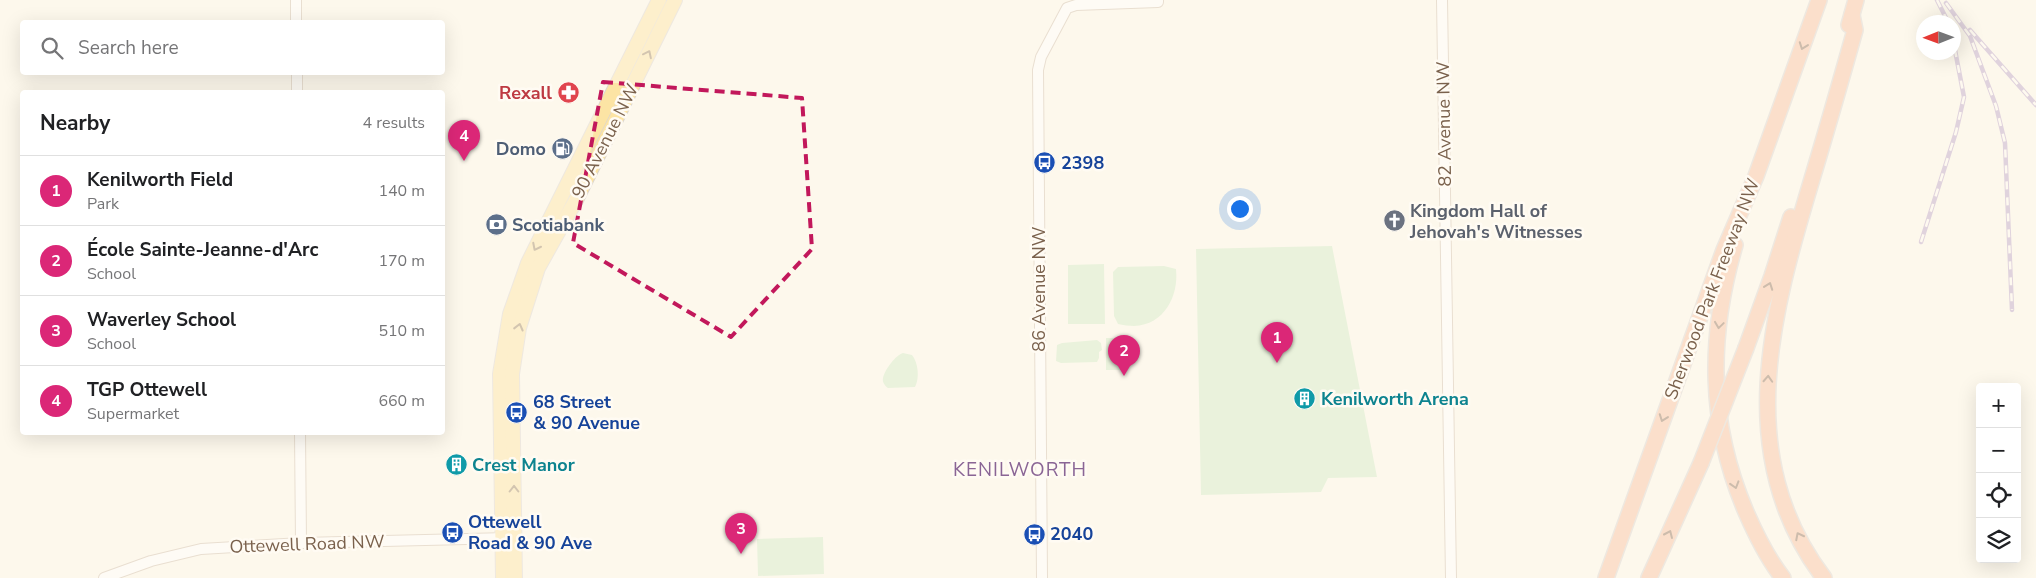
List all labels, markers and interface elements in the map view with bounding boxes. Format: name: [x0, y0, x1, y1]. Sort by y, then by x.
north arrow: [1916, 15, 1961, 60]
search box: [20, 20, 445, 75]
icon: search: [38, 34, 66, 62]
text: Search here: [78, 35, 179, 61]
one-way arrow: [1799, 41, 1809, 50]
one-way arrow: [642, 50, 652, 59]
street label: 82 Avenue NW: [1431, 61, 1457, 187]
street label: 90 Avenue NW: [566, 80, 644, 202]
place label: Rexall: [499, 81, 552, 105]
pharmacy icon: Rexall: [556, 81, 580, 105]
text: Nearby: [40, 109, 110, 137]
text: 4 results: [363, 112, 425, 134]
pin: 4: [448, 120, 480, 161]
place label: Domo: [496, 137, 546, 161]
fuel station icon: Domo: [550, 137, 574, 161]
bus stop icon: 2398: [1033, 151, 1057, 175]
place label: 2398: [1061, 151, 1104, 175]
text: Kenilworth Field: [87, 167, 233, 193]
street label: Sherwood Park Freeway NW: [1659, 175, 1765, 403]
text: 1: [51, 180, 61, 202]
text: 140 m: [378, 180, 425, 202]
text: Park: [87, 193, 119, 215]
your location: [1227, 196, 1253, 222]
place label: Kingdom Hall of Jehovah's Witnesses: [1409, 199, 1583, 244]
church icon: Kingdom Hall of Jehovah's Witnesses: [1382, 209, 1406, 233]
bank icon: Scotiabank: [484, 213, 508, 237]
place label: Scotiabank: [512, 213, 604, 237]
street label: 86 Avenue NW: [1027, 226, 1051, 352]
text: École Sainte-Jeanne-d'Arc: [87, 237, 318, 263]
one-way arrow: [532, 242, 542, 251]
text: 2: [51, 250, 61, 272]
text: 170 m: [378, 250, 425, 272]
text: School: [87, 263, 136, 285]
one-way arrow: [1763, 282, 1773, 291]
text: Waverley School: [87, 307, 236, 333]
text: 3: [51, 320, 61, 342]
text: 510 m: [378, 320, 425, 342]
one-way arrow: [1714, 321, 1725, 329]
pin: 1: [1261, 322, 1293, 363]
one-way arrow: [513, 323, 524, 332]
text: School: [87, 333, 136, 355]
pin: 2: [1108, 335, 1140, 376]
one-way arrow: [1762, 375, 1773, 383]
text: TGP Ottewell: [87, 377, 207, 403]
map controls: [1976, 383, 2021, 563]
button: +: [1976, 383, 2021, 428]
building icon: Kenilworth Arena: [1293, 387, 1317, 411]
place label: Kenilworth Arena: [1321, 387, 1469, 411]
text: 4: [51, 390, 61, 412]
text: 660 m: [378, 390, 425, 412]
place label: 68 Street & 90 Avenue: [533, 390, 640, 435]
bus stop icon: 68 Street & 90 Avenue: [505, 400, 529, 424]
text: Supermarket: [87, 403, 179, 425]
one-way arrow: [1659, 413, 1669, 421]
button: −: [1976, 428, 2021, 473]
building icon: Crest Manor: [444, 453, 468, 477]
place label: Crest Manor: [472, 453, 575, 477]
district label: KENILWORTH: [953, 457, 1087, 483]
button: locate: [1976, 473, 2021, 518]
one-way arrow: [1730, 480, 1740, 489]
one-way arrow: [509, 485, 519, 492]
place label: Ottewell Road & 90 Ave: [468, 510, 593, 555]
pin: 3: [725, 513, 757, 554]
button: layers: [1976, 518, 2021, 563]
bus stop icon: Ottewell Road & 90 Ave: [440, 520, 464, 544]
bus stop icon: 2040: [1022, 522, 1046, 546]
place label: 2040: [1050, 522, 1093, 546]
street label: Ottewell Road NW: [229, 529, 385, 559]
one-way arrow: [1663, 530, 1674, 539]
one-way arrow: [1795, 532, 1805, 541]

